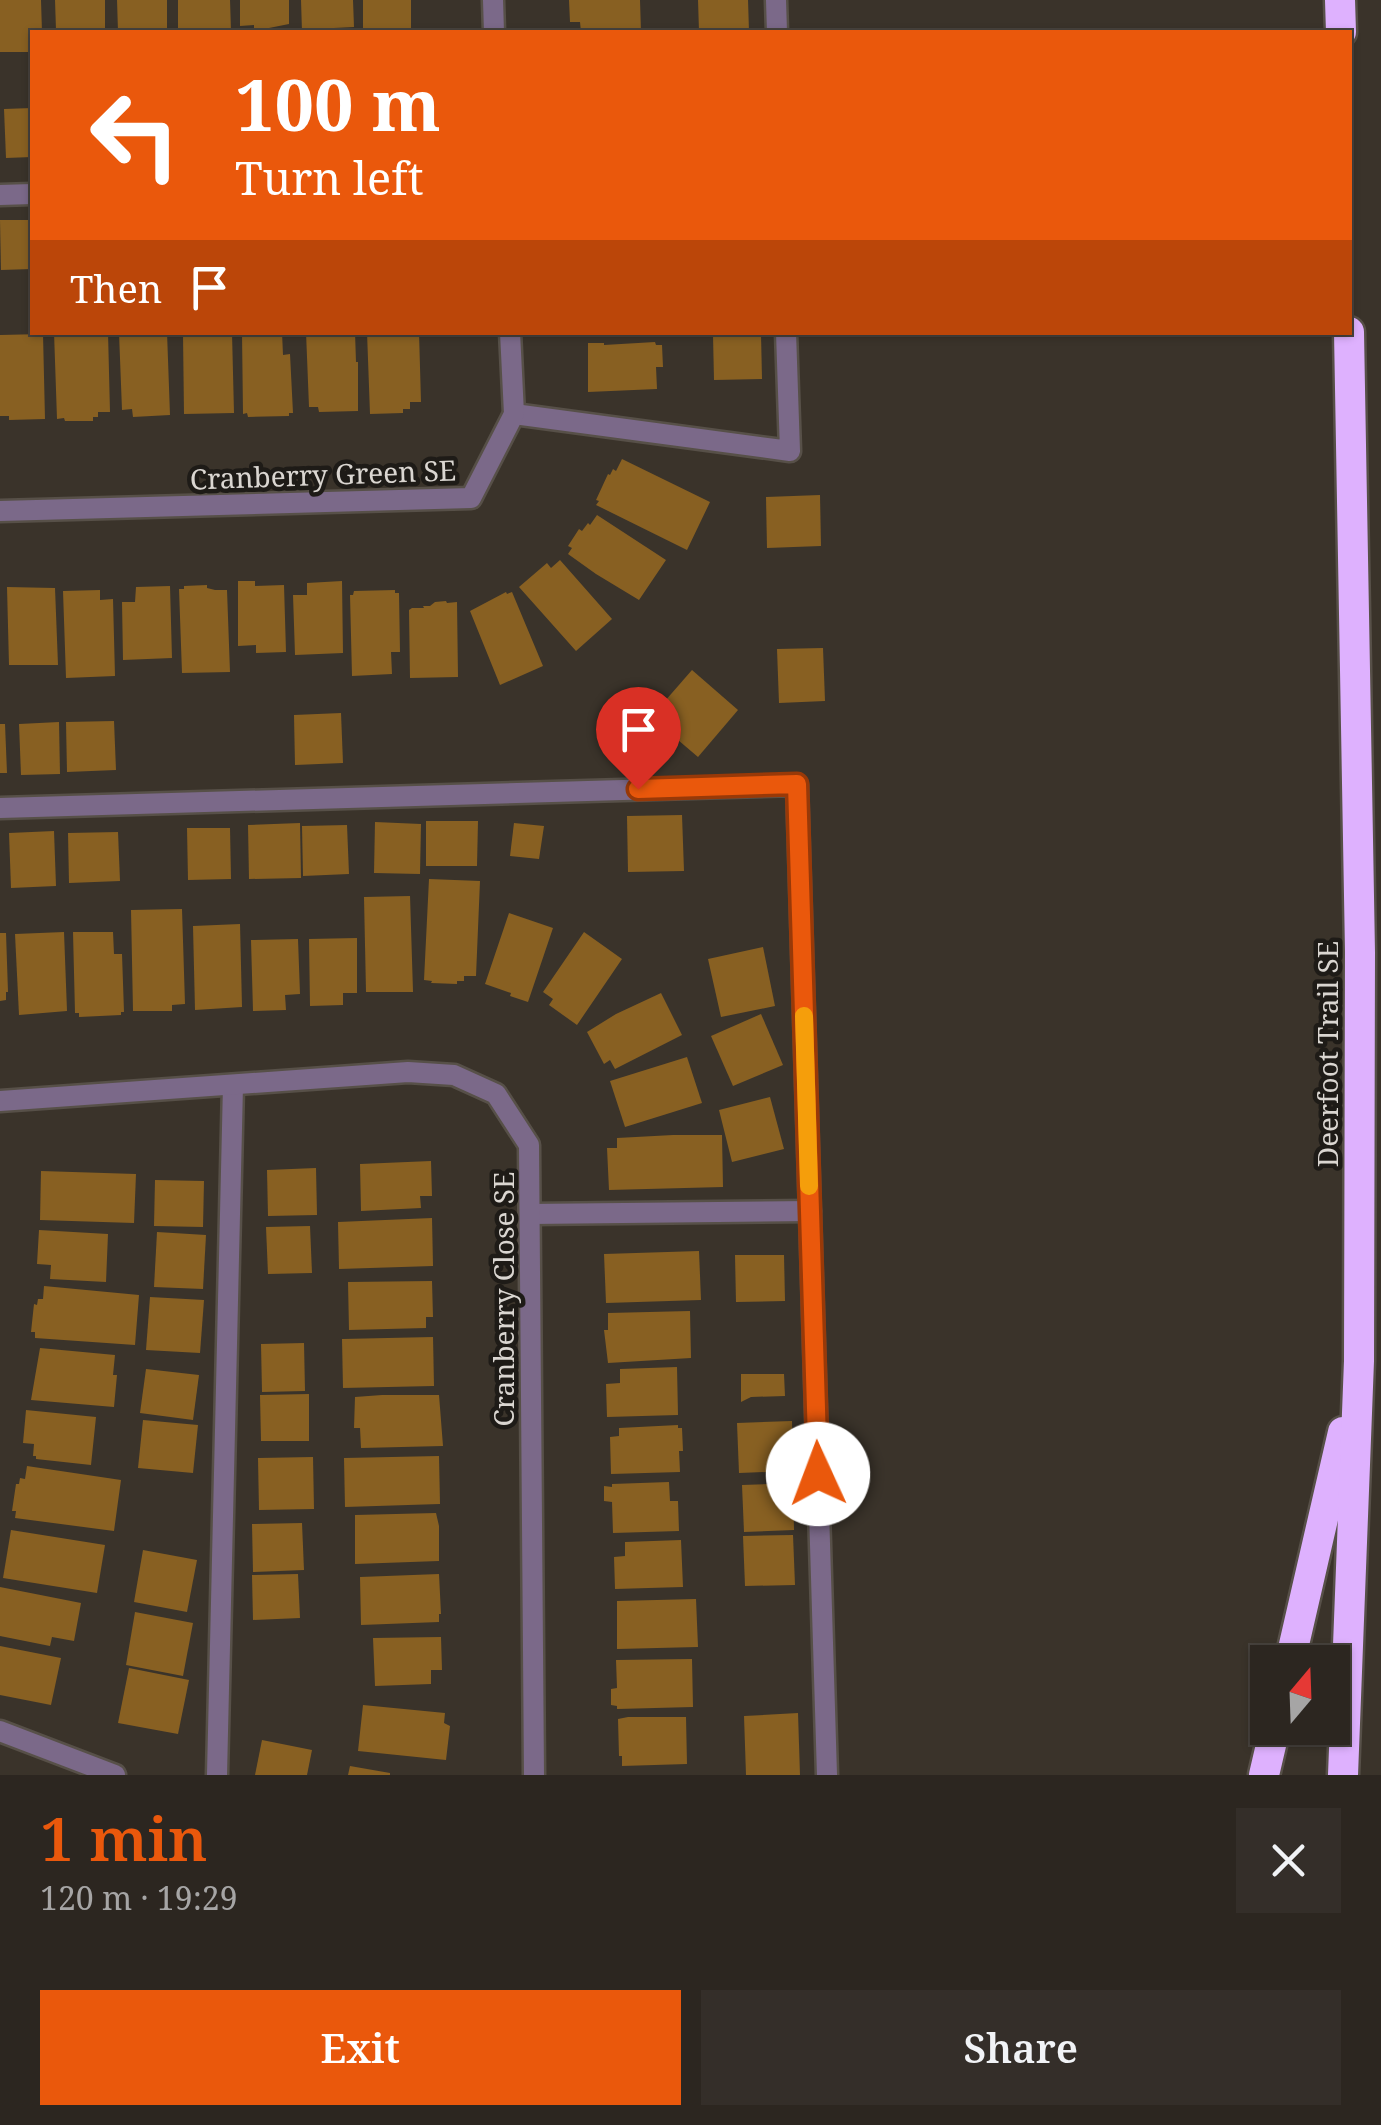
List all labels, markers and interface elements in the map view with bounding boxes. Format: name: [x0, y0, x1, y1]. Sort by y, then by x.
text: 100 m: [235, 56, 441, 152]
icon: left: [70, 70, 200, 200]
text: Turn left: [235, 147, 424, 208]
icon: arrive: [182, 260, 237, 315]
text: Then: [70, 262, 162, 314]
street label: Cranberry Green SE: [189, 450, 457, 498]
pin: [596, 687, 681, 790]
icon: arrive: [611, 702, 666, 757]
street label: Deerfoot Trail SE: [1308, 941, 1346, 1167]
street label: Cranberry Close SE: [484, 1172, 522, 1426]
position arrow: [766, 1422, 870, 1526]
north arrow: [1250, 1645, 1350, 1745]
map controls: [1250, 1645, 1350, 1745]
text: 1 min: [40, 1797, 208, 1879]
button: close: [1236, 1808, 1341, 1913]
text: 120 m · 19:29: [40, 1876, 238, 1919]
button: Exit: [40, 1990, 681, 2105]
button: Share: [701, 1990, 1341, 2105]

